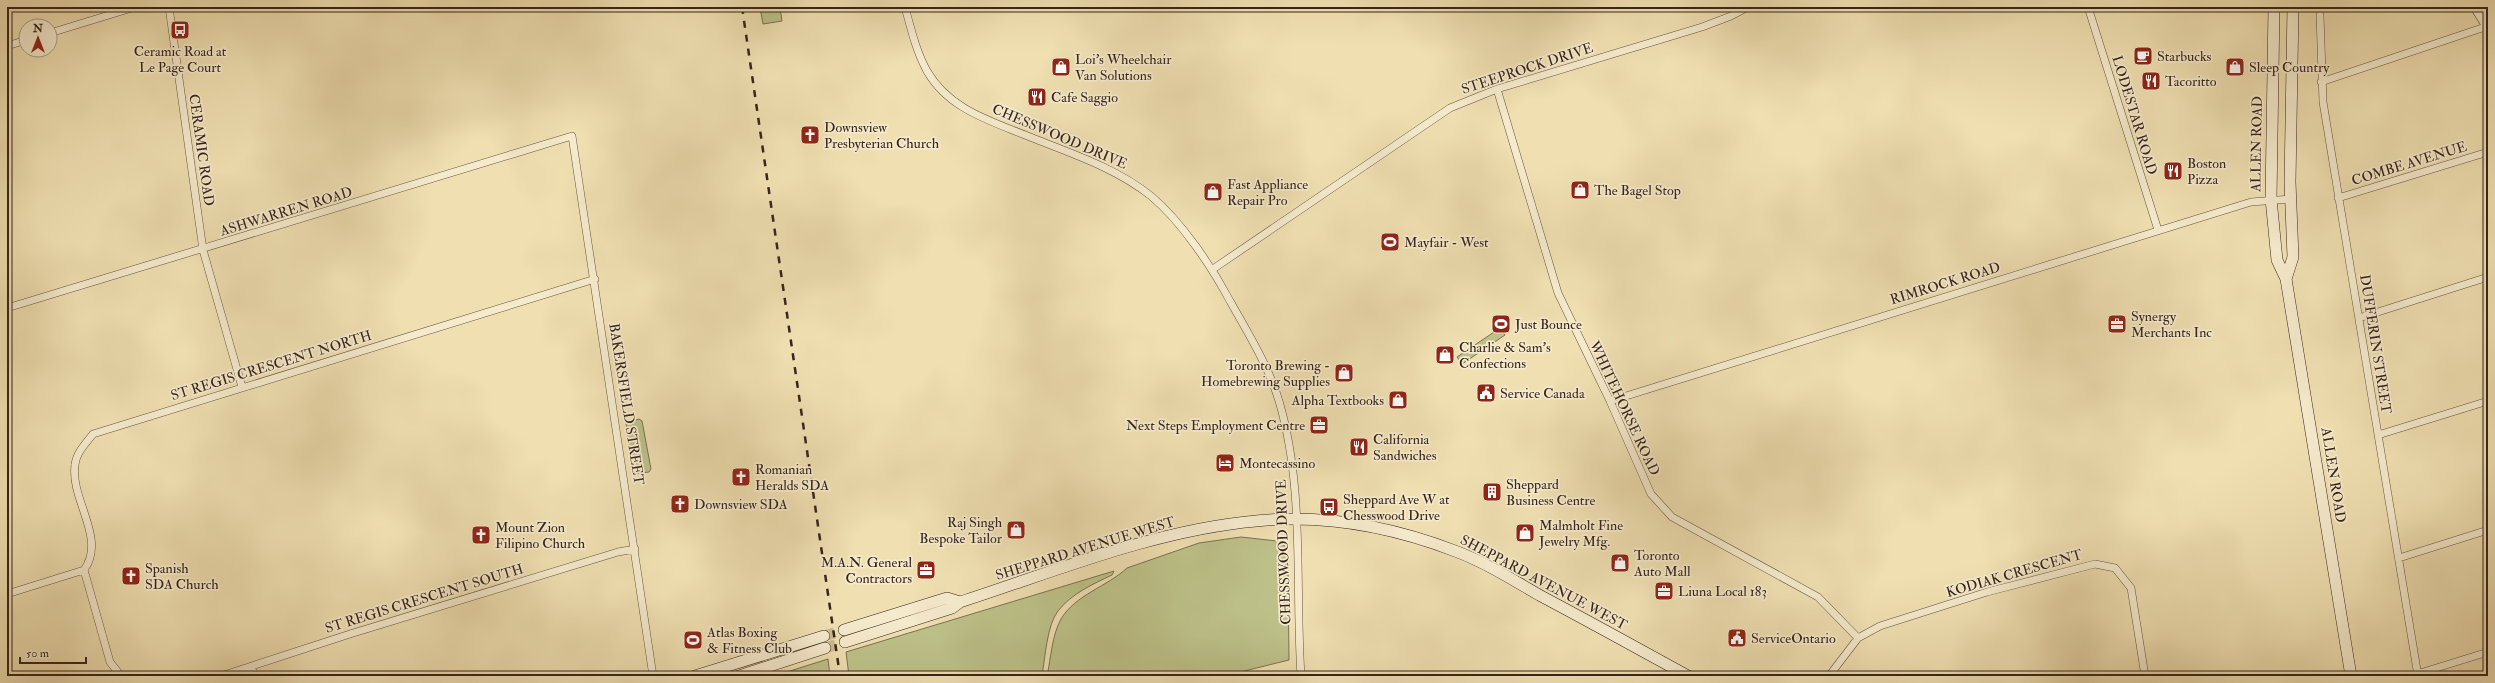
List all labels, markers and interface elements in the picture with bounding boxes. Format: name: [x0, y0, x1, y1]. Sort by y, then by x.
north arrow: [18, 18, 58, 58]
bus stop icon: Ceramic Road at Le Page Court: [169, 19, 191, 41]
text: N: [32, 22, 44, 35]
street label: STEEPROCK DRIVE: [1459, 39, 1595, 98]
place label: Ceramic Road at Le Page Court: [134, 43, 227, 76]
cafe icon: Starbucks: [2132, 45, 2154, 67]
place label: Starbucks: [2157, 48, 2212, 65]
place label: Loi's Wheelchair Van Solutions: [1075, 51, 1172, 84]
street label: LODESTAR ROAD: [2108, 54, 2161, 177]
shop icon: Loi's Wheelchair Van Solutions: [1050, 56, 1072, 78]
shop icon: Sleep Country: [2224, 56, 2246, 78]
place label: Sleep Country: [2249, 59, 2330, 77]
restaurant icon: Tacoritto: [2140, 70, 2162, 92]
place label: Tacoritto: [2165, 73, 2217, 90]
restaurant icon: Cafe Saggio: [1026, 86, 1048, 108]
place label: Cafe Saggio: [1051, 89, 1118, 106]
street label: CERAMIC ROAD: [185, 93, 218, 207]
street label: ALLEN ROAD: [2247, 96, 2266, 193]
street label: CHESSWOOD DRIVE: [990, 100, 1130, 173]
place label: Downsview Presbyterian Church: [824, 119, 940, 153]
church icon: Downsview Presbyterian Church: [799, 124, 821, 146]
street label: COMBE AVENUE: [2350, 138, 2469, 189]
place label: Boston Pizza: [2187, 155, 2226, 188]
restaurant icon: Boston Pizza: [2162, 160, 2184, 182]
place label: Fast Appliance Repair Pro: [1227, 176, 1308, 210]
shop icon: The Bagel Stop: [1569, 179, 1591, 201]
shop icon: Fast Appliance Repair Pro: [1202, 181, 1224, 203]
place label: The Bagel Stop: [1594, 182, 1681, 200]
street label: ASHWARREN ROAD: [217, 183, 354, 240]
sports icon: Mayfair - West: [1379, 231, 1401, 253]
place label: Mayfair - West: [1404, 234, 1489, 252]
street label: RIMROCK ROAD: [1888, 259, 2002, 308]
street label: DUFFERIN STREET: [2356, 273, 2395, 415]
place label: Synergy Merchants Inc: [2131, 308, 2212, 341]
sports icon: Just Bounce: [1490, 313, 1512, 335]
office icon: Synergy Merchants Inc: [2106, 313, 2128, 335]
place label: Just Bounce: [1514, 316, 1582, 333]
street label: BAKERSFIELD STREET: [605, 322, 648, 487]
street label: ST REGIS CRESCENT NORTH: [169, 327, 374, 404]
street label: WHITEHORSE ROAD: [1585, 337, 1663, 478]
place label: Charlie & Sam's Confections: [1459, 339, 1551, 372]
shop icon: Charlie & Sam's Confections: [1434, 344, 1456, 366]
place label: Toronto Brewing - Homebrewing Supplies: [1201, 357, 1330, 391]
shop icon: Toronto Brewing - Homebrewing Supplies: [1333, 362, 1355, 384]
public building icon: Service Canada: [1475, 382, 1497, 404]
place label: Service Canada: [1500, 385, 1585, 402]
shop icon: Alpha Textbooks: [1387, 389, 1409, 411]
place label: Alpha Textbooks: [1291, 392, 1384, 410]
office icon: Next Steps Employment Centre: [1308, 414, 1330, 436]
place label: Next Steps Employment Centre: [1126, 417, 1305, 435]
street label: ALLEN ROAD: [2317, 425, 2349, 524]
place label: California Sandwiches: [1373, 431, 1437, 464]
restaurant icon: California Sandwiches: [1348, 436, 1370, 458]
hotel icon: Montecassino: [1214, 452, 1236, 474]
place label: Montecassino: [1239, 455, 1315, 472]
place label: Romanian Heralds SDA: [755, 461, 829, 494]
church icon: Romanian Heralds SDA: [730, 466, 752, 488]
place label: Sheppard Business Centre: [1506, 476, 1596, 509]
street label: CHESSWOOD DRIVE: [1272, 479, 1295, 625]
building icon: Sheppard Business Centre: [1481, 481, 1503, 503]
place label: Sheppard Ave W at Chesswood Drive: [1343, 491, 1450, 524]
church icon: Downsview SDA: [669, 493, 691, 515]
place label: Downsview SDA: [694, 496, 788, 513]
bus stop icon: Sheppard Ave W at Chesswood Drive: [1318, 496, 1340, 518]
street label: SHEPPARD AVENUE WEST: [994, 513, 1177, 584]
place label: Raj Singh Bespoke Tailor: [919, 514, 1003, 548]
place label: Malmholt Fine Jewelry Mfg.: [1538, 517, 1623, 551]
place label: Mount Zion Filipino Church: [495, 519, 586, 553]
shop icon: Raj Singh Bespoke Tailor: [1005, 519, 1027, 541]
shop icon: Malmholt Fine Jewelry Mfg.: [1514, 522, 1536, 544]
church icon: Mount Zion Filipino Church: [470, 524, 492, 546]
street label: SHEPPARD AVENUE WEST: [1457, 531, 1631, 634]
street label: KODIAK CRESCENT: [1944, 546, 2085, 601]
place label: Toronto Auto Mall: [1633, 547, 1691, 580]
shop icon: Toronto Auto Mall: [1609, 552, 1631, 574]
place label: M.A.N. General Contractors: [821, 554, 912, 587]
office icon: M.A.N. General Contractors: [915, 559, 937, 581]
place label: Spanish SDA Church: [145, 560, 219, 593]
street label: ST REGIS CRESCENT SOUTH: [323, 560, 525, 637]
church icon: Spanish SDA Church: [120, 565, 142, 587]
office icon: Liuna Local 183: [1653, 580, 1675, 602]
place label: Liuna Local 183: [1678, 583, 1767, 600]
place label: Atlas Boxing & Fitness Club: [706, 624, 792, 657]
public building icon: ServiceOntario: [1726, 627, 1748, 649]
sports icon: Atlas Boxing & Fitness Club: [682, 629, 704, 651]
place label: ServiceOntario: [1751, 630, 1836, 647]
scale bar: [20, 639, 86, 665]
text: 50 m: [26, 646, 50, 661]

